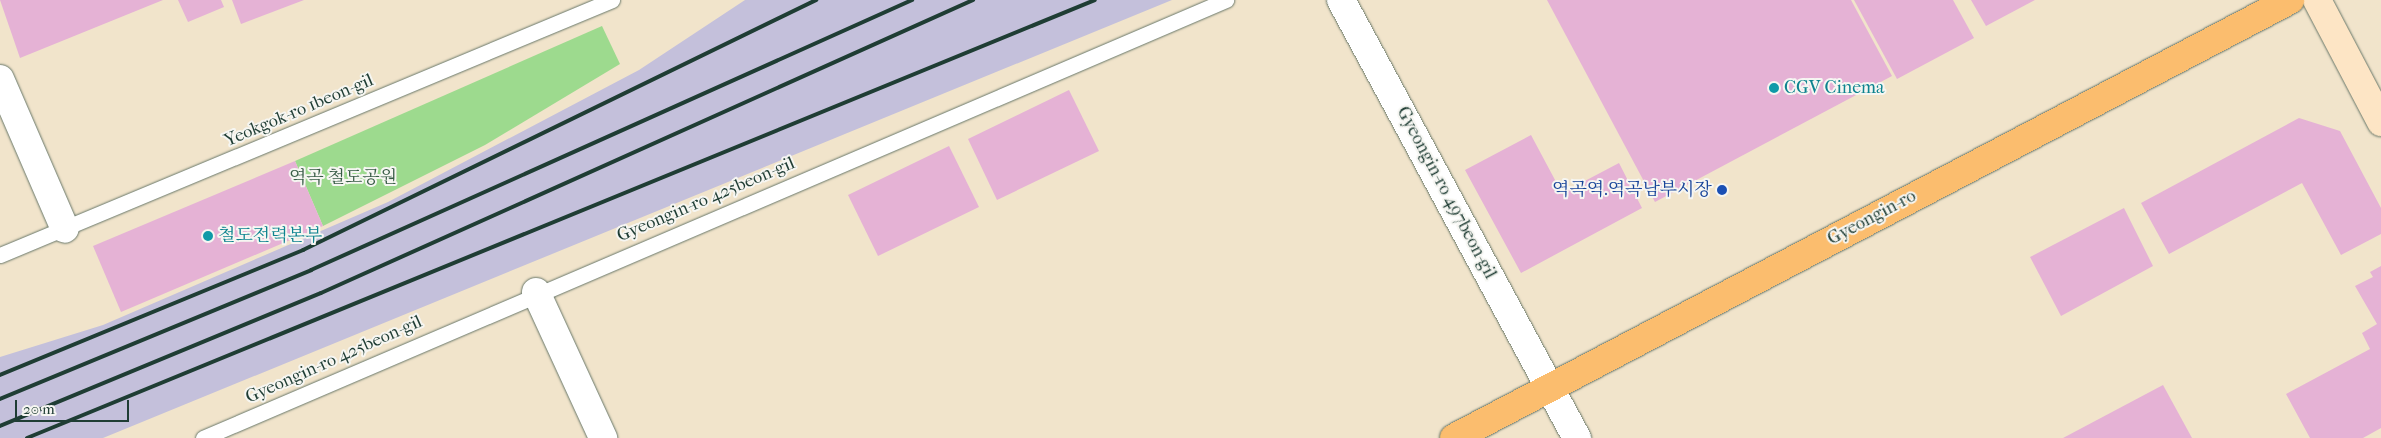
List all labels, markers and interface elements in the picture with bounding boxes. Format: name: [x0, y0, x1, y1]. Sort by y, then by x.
street label: Yeokgok-ro 1beon-gil: [221, 70, 377, 152]
place label: CGV Cinema: [1784, 77, 1884, 99]
marker: CGV Cinema: [1768, 82, 1780, 94]
street label: Gyeongin-ro 497beon-gil: [1391, 103, 1501, 283]
street label: Gyeongin-ro 425beon-gil: [614, 153, 798, 247]
park label: 역곡 철도공원: [289, 167, 397, 189]
place label: 역곡역.역곡남부시장: [1552, 179, 1712, 201]
marker: 역곡역.역곡남부시장: [1716, 184, 1728, 196]
street label: Gyeongin-ro: [1824, 186, 1920, 250]
place label: 철도전력본부: [218, 225, 322, 247]
marker: 철도전력본부: [202, 230, 214, 242]
street label: Gyeongin-ro 425beon-gil: [242, 311, 426, 409]
scale bar: [18, 390, 131, 422]
text: 20 m: [23, 400, 55, 418]

